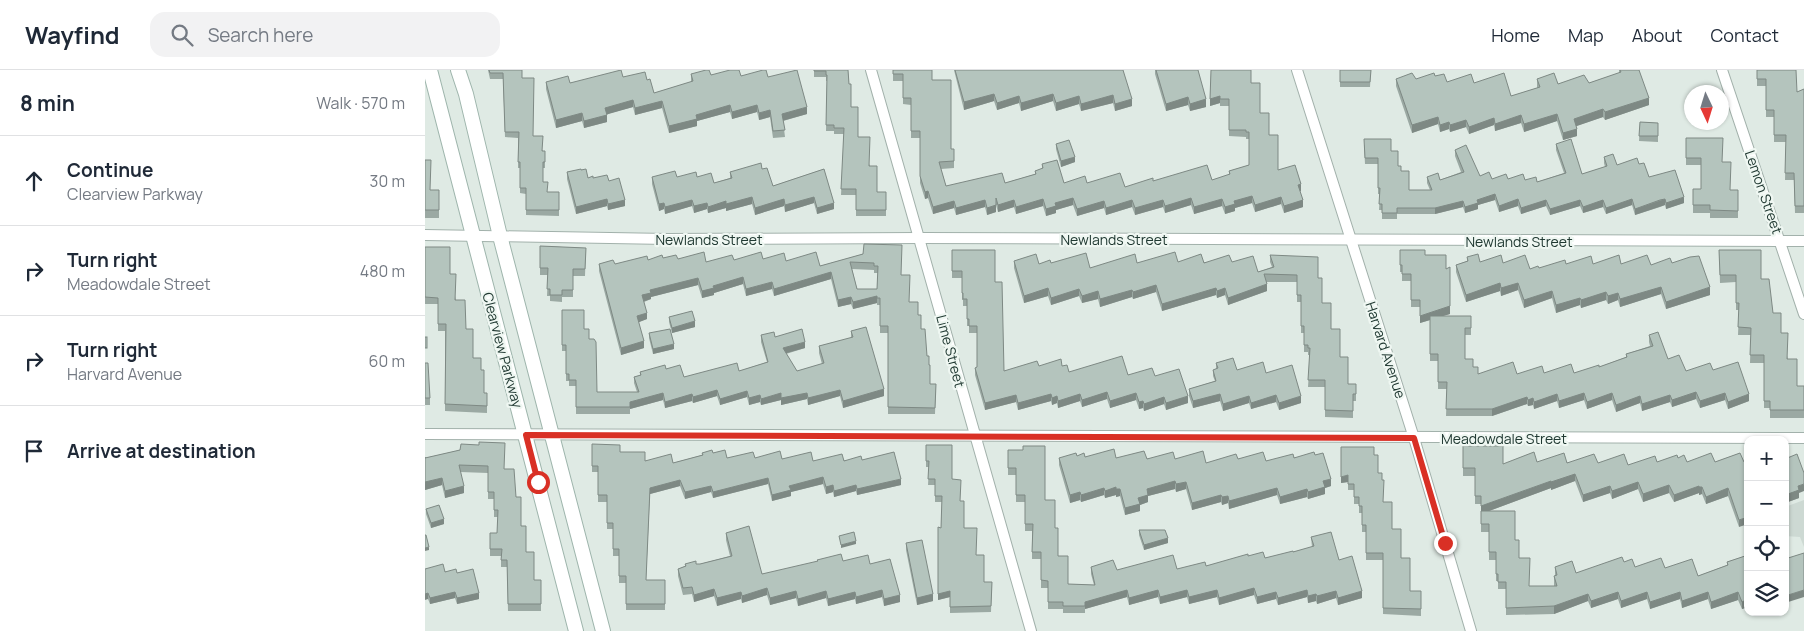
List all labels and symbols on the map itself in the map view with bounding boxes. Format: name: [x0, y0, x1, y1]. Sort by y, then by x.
north arrow: [1684, 85, 1729, 130]
street label: Lemon Street: [1741, 148, 1787, 237]
street label: Newlands Street: [655, 230, 763, 249]
street label: Newlands Street: [1060, 230, 1168, 249]
street label: Newlands Street: [1465, 232, 1573, 251]
street label: Clearview Parkway: [478, 290, 528, 410]
street label: Harvard Avenue: [1361, 299, 1411, 401]
street label: Lime Street: [932, 313, 970, 390]
street label: Meadowdale Street: [1441, 429, 1567, 448]
route start: [527, 471, 550, 494]
route end: [1434, 532, 1457, 555]

